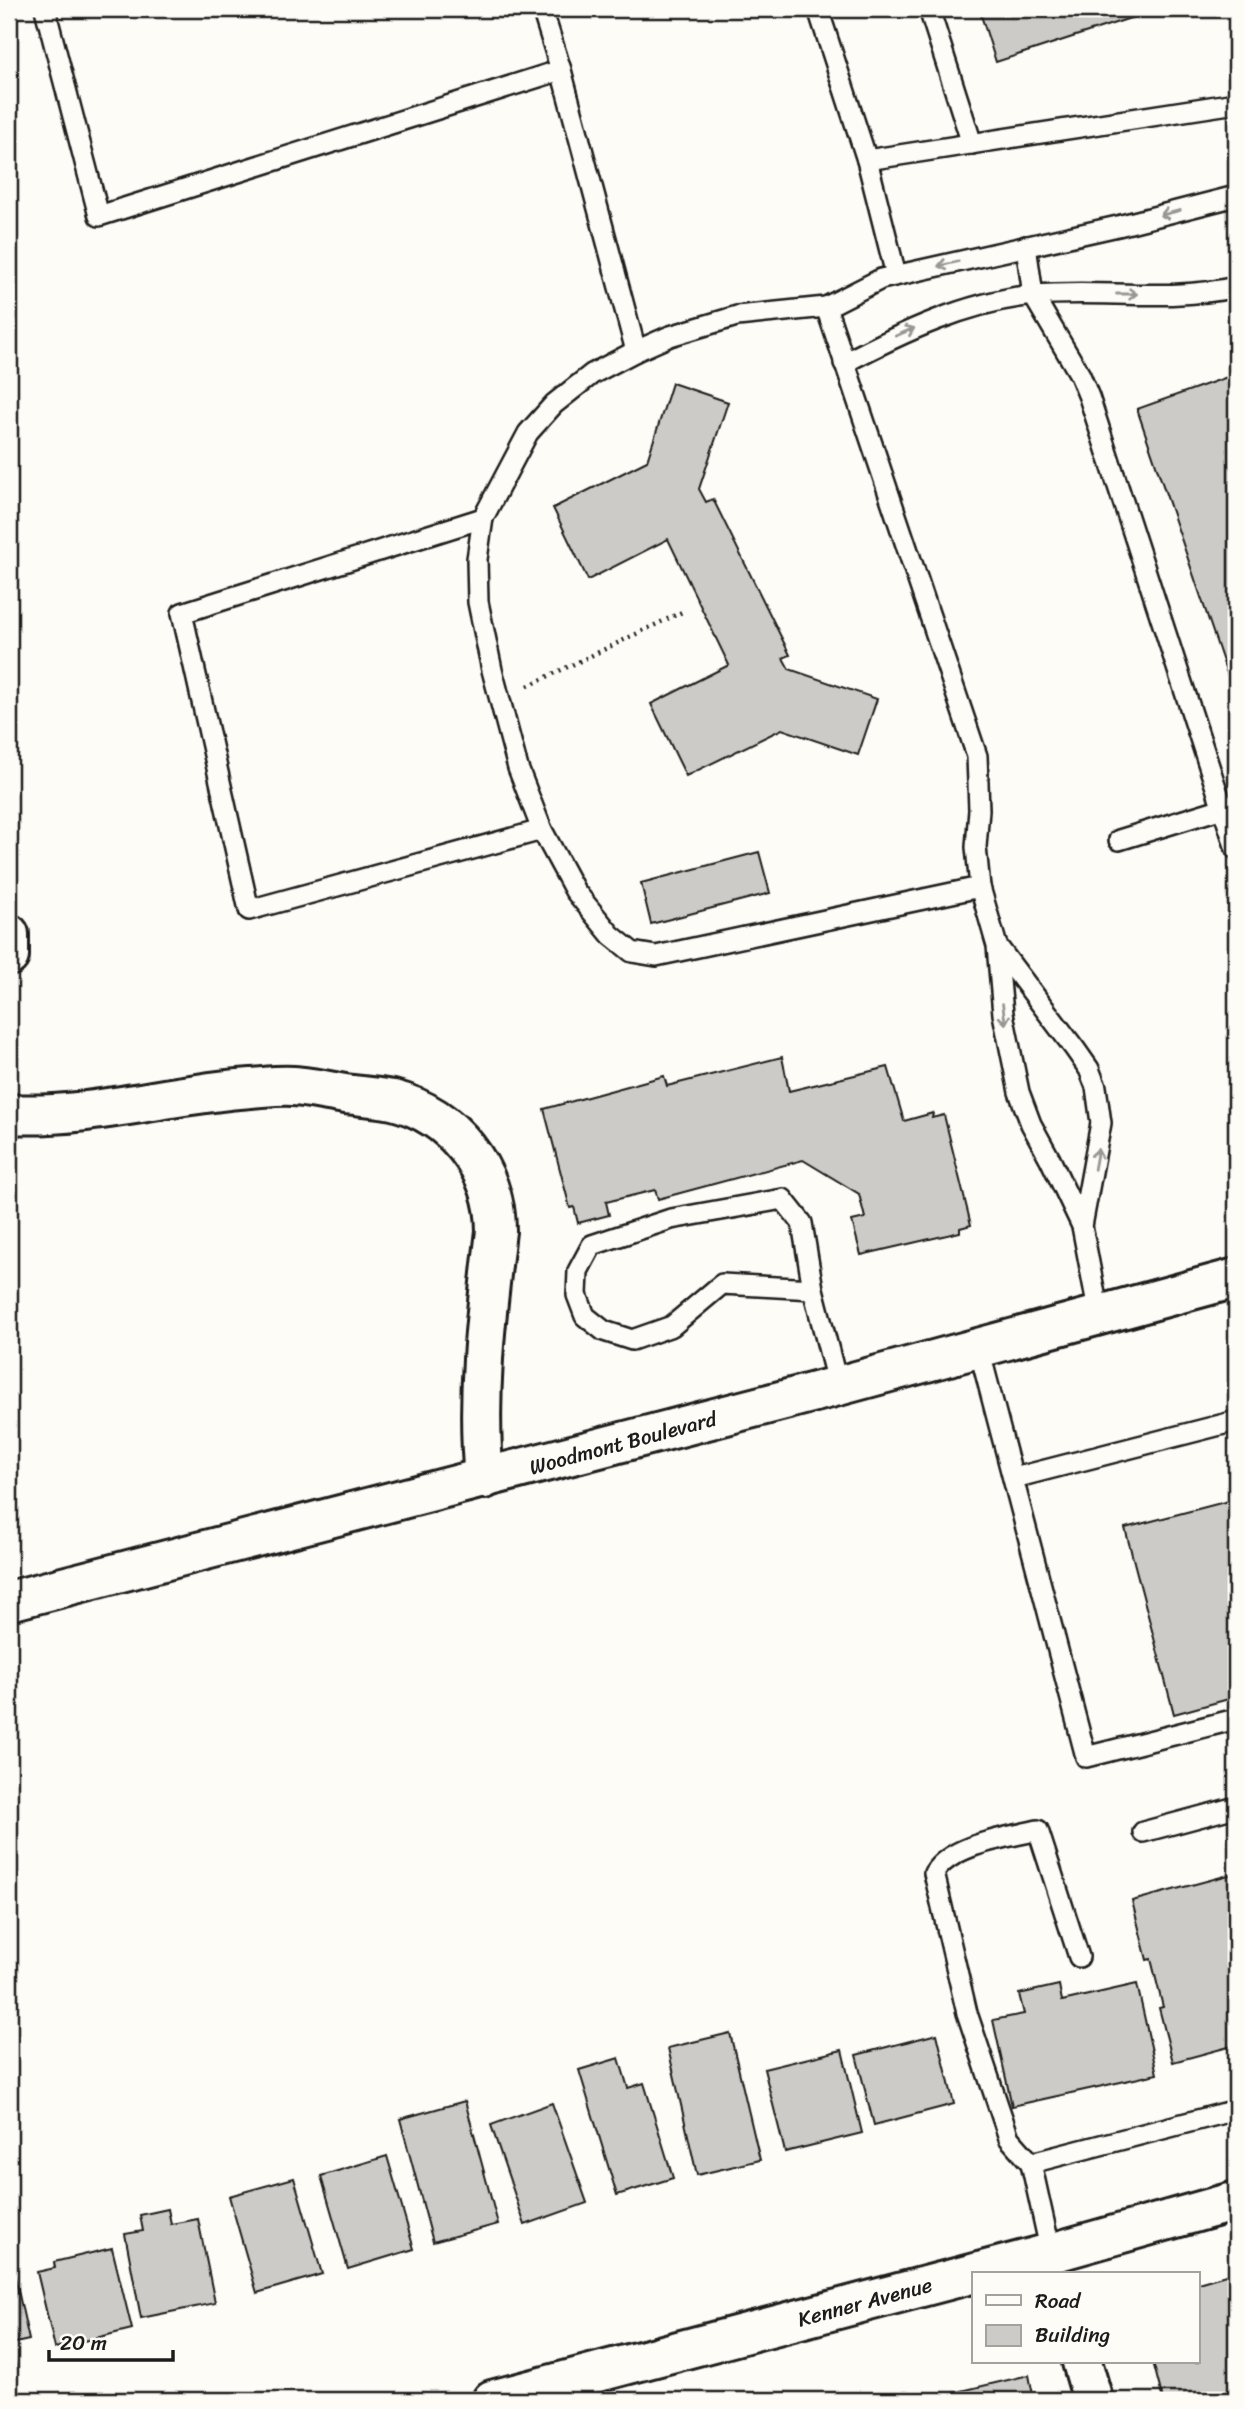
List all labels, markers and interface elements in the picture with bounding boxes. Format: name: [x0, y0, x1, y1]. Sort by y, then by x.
one-way arrow: [1159, 207, 1182, 220]
one-way arrow: [937, 257, 960, 271]
one-way arrow: [1115, 287, 1138, 301]
one-way arrow: [894, 325, 916, 338]
one-way arrow: [997, 1002, 1010, 1025]
one-way arrow: [1089, 1148, 1103, 1171]
street label: Woodmont Boulevard: [525, 1399, 723, 1486]
street label: Kenner Avenue: [793, 2266, 937, 2338]
legend: [972, 2272, 1200, 2364]
text: Road: [1035, 2282, 1082, 2320]
text: Building: [1035, 2316, 1111, 2354]
scale bar: [49, 2318, 173, 2362]
text: 20 m: [60, 2324, 107, 2362]

